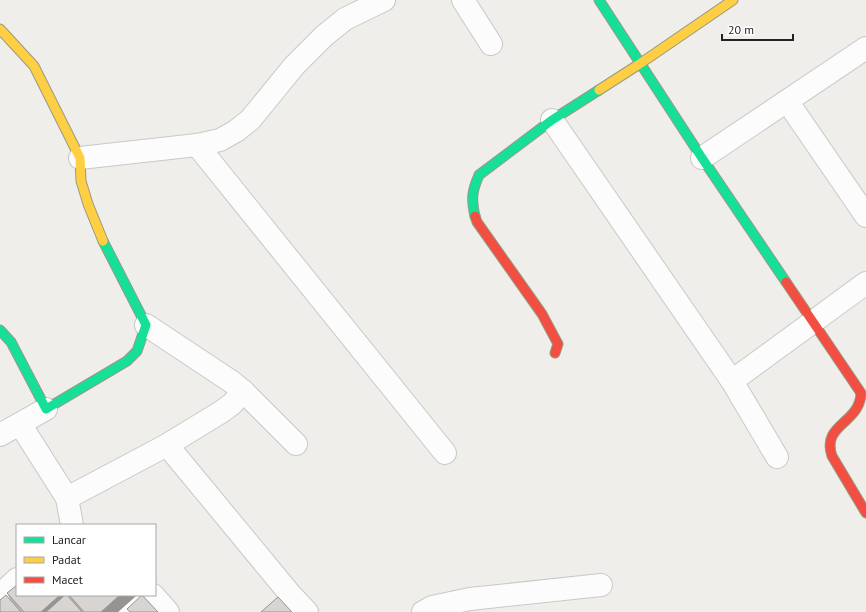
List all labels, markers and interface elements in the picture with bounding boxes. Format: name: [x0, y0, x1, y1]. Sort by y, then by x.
scale bar: [722, 16, 793, 42]
text: 20 m: [728, 22, 754, 37]
legend: [16, 524, 156, 596]
text: Lancar: [52, 532, 86, 547]
text: Padat: [52, 552, 81, 567]
text: Macet: [52, 572, 83, 587]

